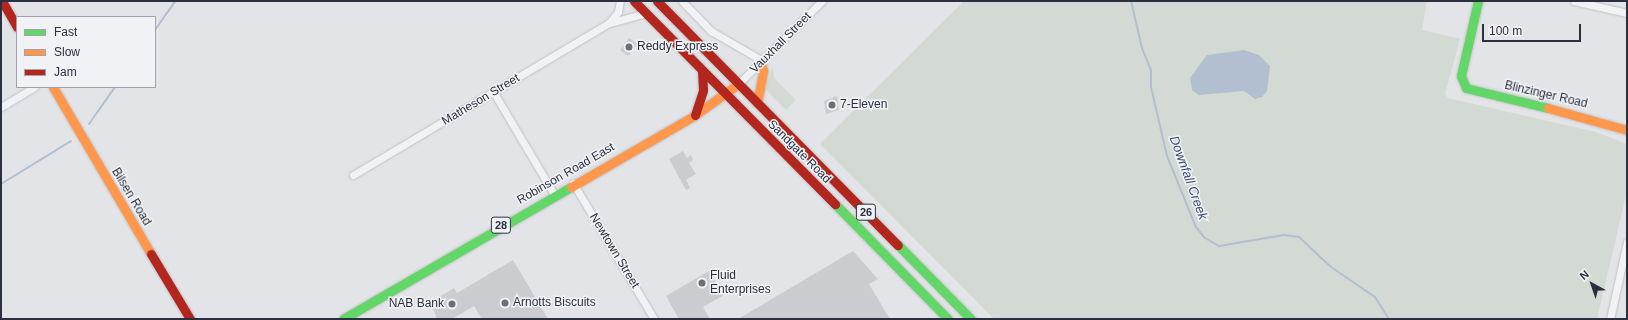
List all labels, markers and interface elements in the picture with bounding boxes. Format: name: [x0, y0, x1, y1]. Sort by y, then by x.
street label: Vauxhall Street: [747, 9, 815, 77]
legend: [16, 16, 156, 88]
scale bar: [1484, 16, 1583, 42]
text: 100 m: [1489, 24, 1522, 38]
text: Fast: [54, 25, 77, 39]
place label: Reddy Express: [637, 40, 718, 54]
marker: Reddy Express: [624, 42, 634, 52]
text: Slow: [54, 45, 80, 59]
text: Jam: [54, 65, 77, 79]
street label: Matheson Street: [440, 71, 522, 129]
street label: Blinzinger Road: [1503, 78, 1589, 112]
place label: 7-Eleven: [840, 98, 887, 112]
marker: 7-Eleven: [827, 100, 837, 110]
street label: Sandgate Road: [764, 117, 834, 187]
water label: Downfall Creek: [1166, 134, 1210, 222]
street label: Robinson Road East: [515, 140, 617, 208]
street label: Bilsen Road: [108, 166, 154, 228]
road number: 26: [855, 203, 877, 221]
street label: Newtown Street: [586, 211, 642, 291]
road number: 28: [490, 216, 512, 234]
north arrow: [1572, 264, 1612, 304]
text: N: [1577, 268, 1591, 282]
place label: Fluid Enterprises: [710, 269, 771, 297]
marker: Fluid Enterprises: [697, 278, 707, 288]
place label: Arnotts Biscuits: [513, 296, 596, 310]
place label: NAB Bank: [389, 297, 444, 311]
marker: Arnotts Biscuits: [500, 298, 510, 308]
marker: NAB Bank: [447, 299, 457, 309]

